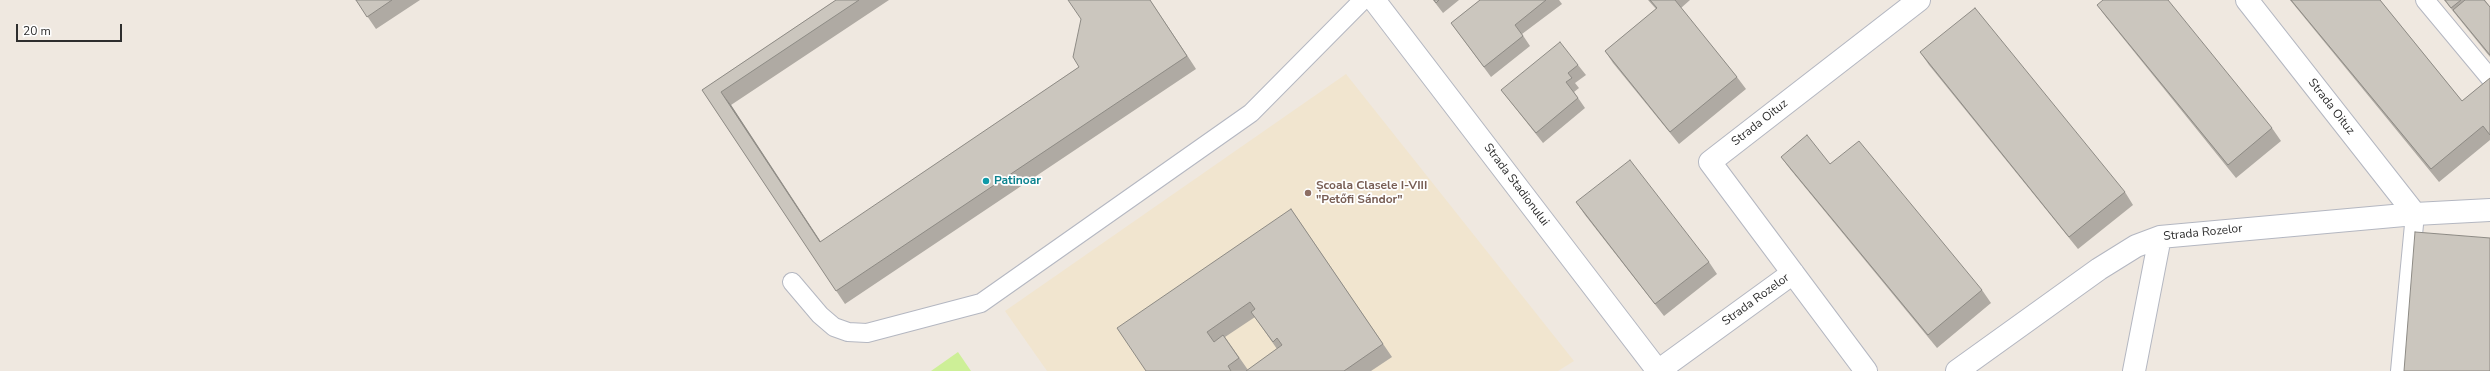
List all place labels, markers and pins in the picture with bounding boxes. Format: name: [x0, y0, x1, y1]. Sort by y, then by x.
place label: Patinoar: [994, 174, 1041, 188]
marker: Patinoar: [981, 176, 991, 186]
place label: Școala Clasele I-VIII "Petőfi Sándor": [1316, 179, 1427, 207]
marker: Școala Clasele I-VIII "Petőfi Sándor": [1303, 188, 1313, 198]

